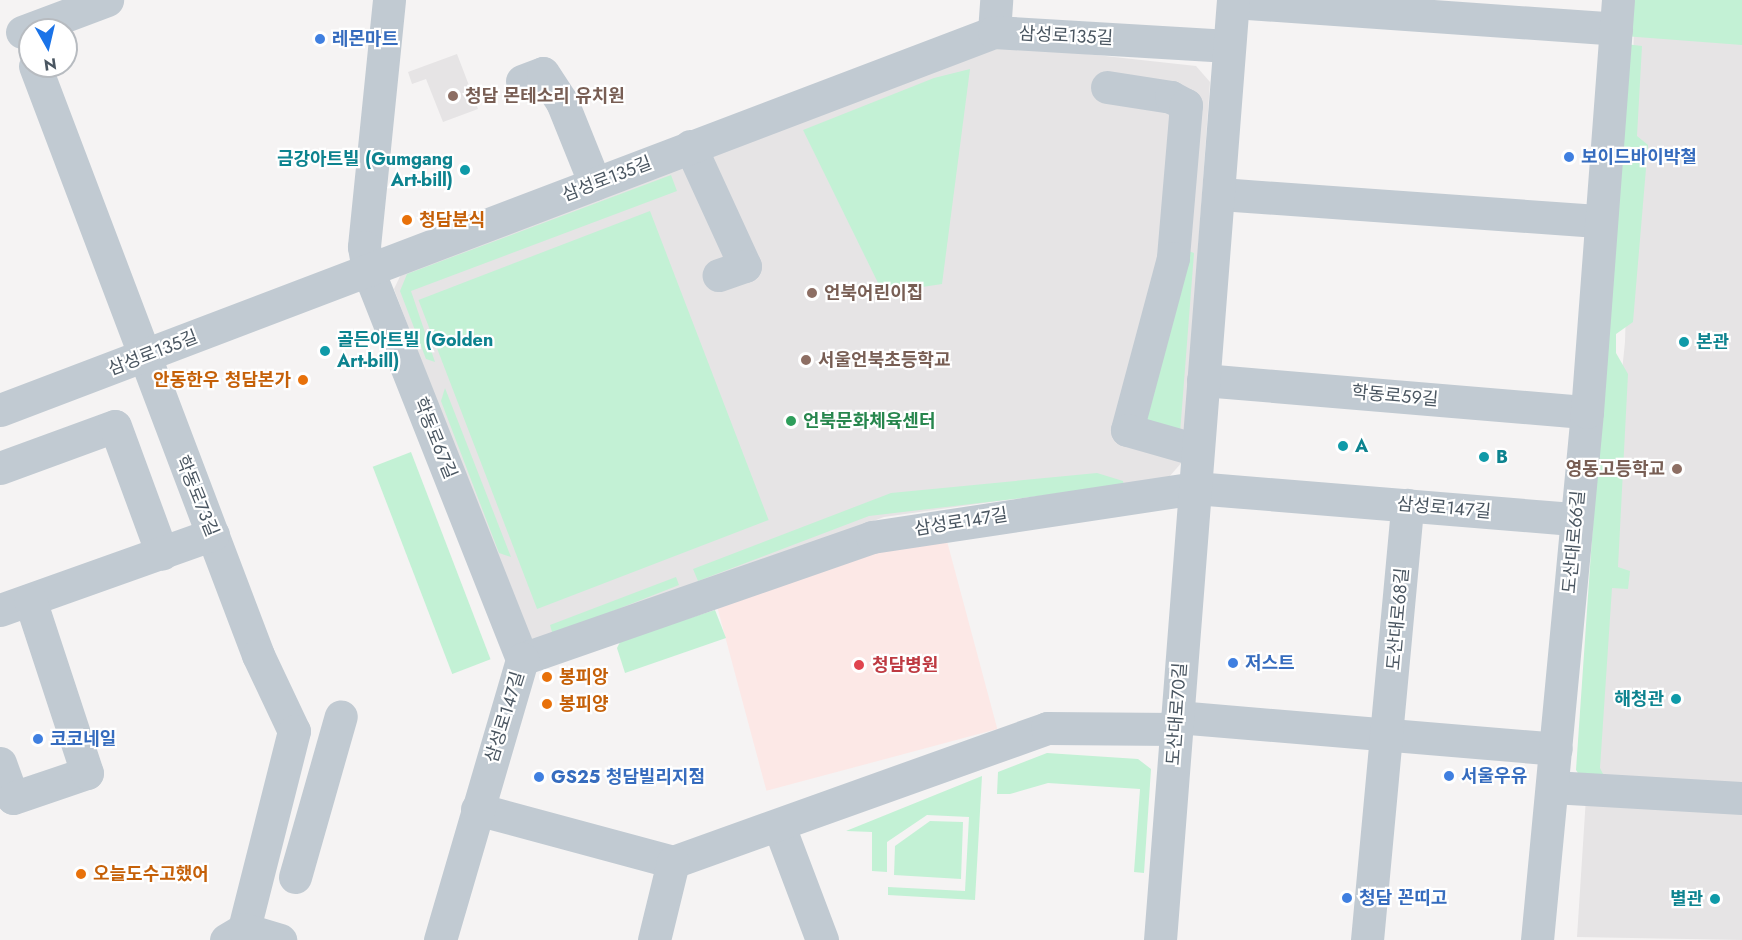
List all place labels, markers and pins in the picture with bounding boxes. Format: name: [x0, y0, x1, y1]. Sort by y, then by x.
place label: 레몬마트: [332, 28, 398, 50]
marker: 레몬마트: [313, 32, 327, 46]
place label: 청담 몬테소리 유치원: [465, 85, 625, 107]
marker: 청담 몬테소리 유치원: [446, 89, 460, 103]
place label: 보이드바이박철: [1581, 146, 1697, 168]
place label: 금강아트빌 (Gumgang Art-bill): [277, 149, 453, 192]
marker: 보이드바이박철: [1562, 150, 1576, 164]
marker: 금강아트빌 (Gumgang Art-bill): [458, 163, 472, 177]
place label: 청담분식: [419, 209, 485, 231]
marker: 청담분식: [400, 213, 414, 227]
place label: 언북어린이집: [824, 282, 923, 304]
marker: 언북어린이집: [805, 286, 819, 300]
place label: 골든아트빌 (Golden Art-bill): [337, 330, 493, 372]
place label: 본관: [1696, 331, 1729, 353]
marker: 본관: [1677, 335, 1691, 349]
marker: 골든아트빌 (Golden Art-bill): [318, 344, 332, 358]
place label: 서울언북초등학교: [818, 349, 950, 371]
marker: 서울언북초등학교: [799, 353, 813, 367]
place label: 안동한우 청담본가: [153, 369, 291, 391]
marker: 안동한우 청담본가: [296, 373, 310, 387]
place label: 언북문화체육센터: [803, 410, 935, 432]
marker: 언북문화체육센터: [784, 414, 798, 428]
place label: A: [1355, 435, 1368, 457]
marker: A: [1336, 439, 1350, 453]
place label: B: [1496, 446, 1508, 468]
marker: B: [1477, 450, 1491, 464]
place label: 영동고등학교: [1566, 458, 1665, 480]
marker: 영동고등학교: [1670, 462, 1684, 476]
place label: 저스트: [1245, 652, 1295, 674]
place label: 청담병원: [872, 654, 938, 676]
marker: 청담병원: [850, 656, 868, 674]
marker: 저스트: [1226, 656, 1240, 670]
place label: 봉피앙: [559, 666, 609, 688]
marker: 봉피앙: [540, 670, 554, 684]
place label: 해청관: [1614, 688, 1664, 710]
marker: 해청관: [1669, 692, 1683, 706]
place label: 봉피양: [559, 693, 609, 715]
marker: 봉피양: [540, 697, 554, 711]
place label: 코코네일: [50, 728, 116, 750]
marker: 코코네일: [31, 732, 45, 746]
place label: 서울우유: [1461, 765, 1527, 787]
place label: GS25 청담빌리지점: [551, 766, 705, 788]
marker: 서울우유: [1442, 769, 1456, 783]
marker: GS25 청담빌리지점: [532, 770, 546, 784]
place label: 오늘도수고했어: [93, 863, 209, 885]
marker: 오늘도수고했어: [74, 867, 88, 881]
place label: 청담 꼰띠고: [1359, 887, 1447, 909]
place label: 별관: [1670, 888, 1703, 910]
marker: 청담 꼰띠고: [1340, 891, 1354, 905]
marker: 별관: [1708, 892, 1722, 906]

